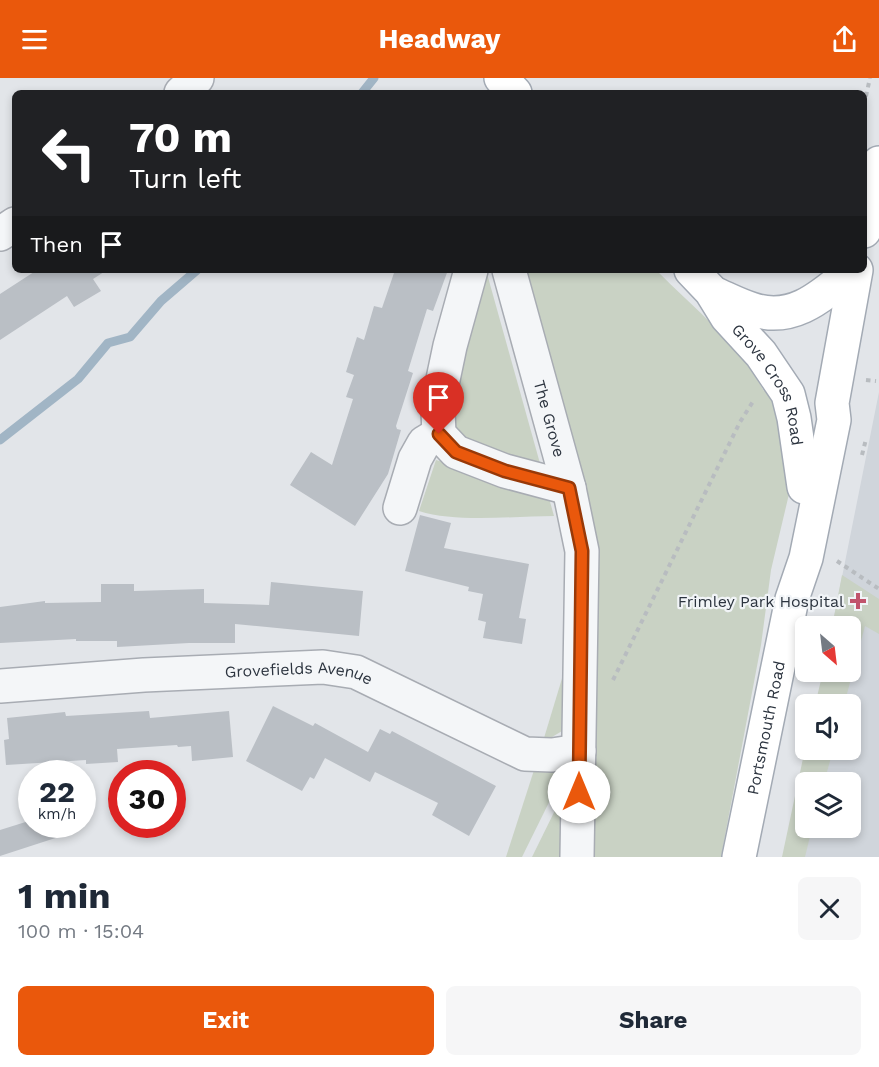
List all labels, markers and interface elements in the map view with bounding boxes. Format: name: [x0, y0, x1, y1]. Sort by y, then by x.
icon: menu: [18, 23, 51, 56]
text: Headway: [378, 23, 501, 55]
icon: share: [828, 23, 861, 56]
text: 70 m: [129, 113, 232, 162]
icon: left: [30, 114, 108, 192]
text: Turn left: [129, 163, 241, 195]
icon: arrive: [95, 228, 128, 261]
text: Then: [30, 232, 83, 257]
street label: Grove Cross Road: [728, 319, 807, 447]
pin: [413, 372, 464, 434]
street label: The Grove: [530, 378, 570, 459]
icon: arrive: [422, 381, 455, 414]
place label: Frimley Park Hospital: [678, 592, 844, 611]
marker: Frimley Park Hospital: [849, 592, 867, 610]
north arrow: [795, 616, 861, 682]
map controls: [795, 616, 861, 838]
street label: Grovefields Avenue: [224, 657, 376, 688]
street label: Portsmouth Road: [743, 659, 789, 796]
button: sound: [795, 694, 861, 760]
speed limit sign: 30: [108, 760, 186, 838]
position arrow: [547, 760, 611, 824]
button: layers: [795, 772, 861, 838]
text: 22: [39, 774, 75, 809]
text: km/h: [38, 805, 76, 823]
text: 1 min: [18, 875, 110, 917]
button: close: [798, 877, 861, 940]
text: 100 m · 15:04: [18, 919, 144, 943]
button: Exit: [18, 986, 434, 1055]
button: Share: [446, 986, 861, 1055]

